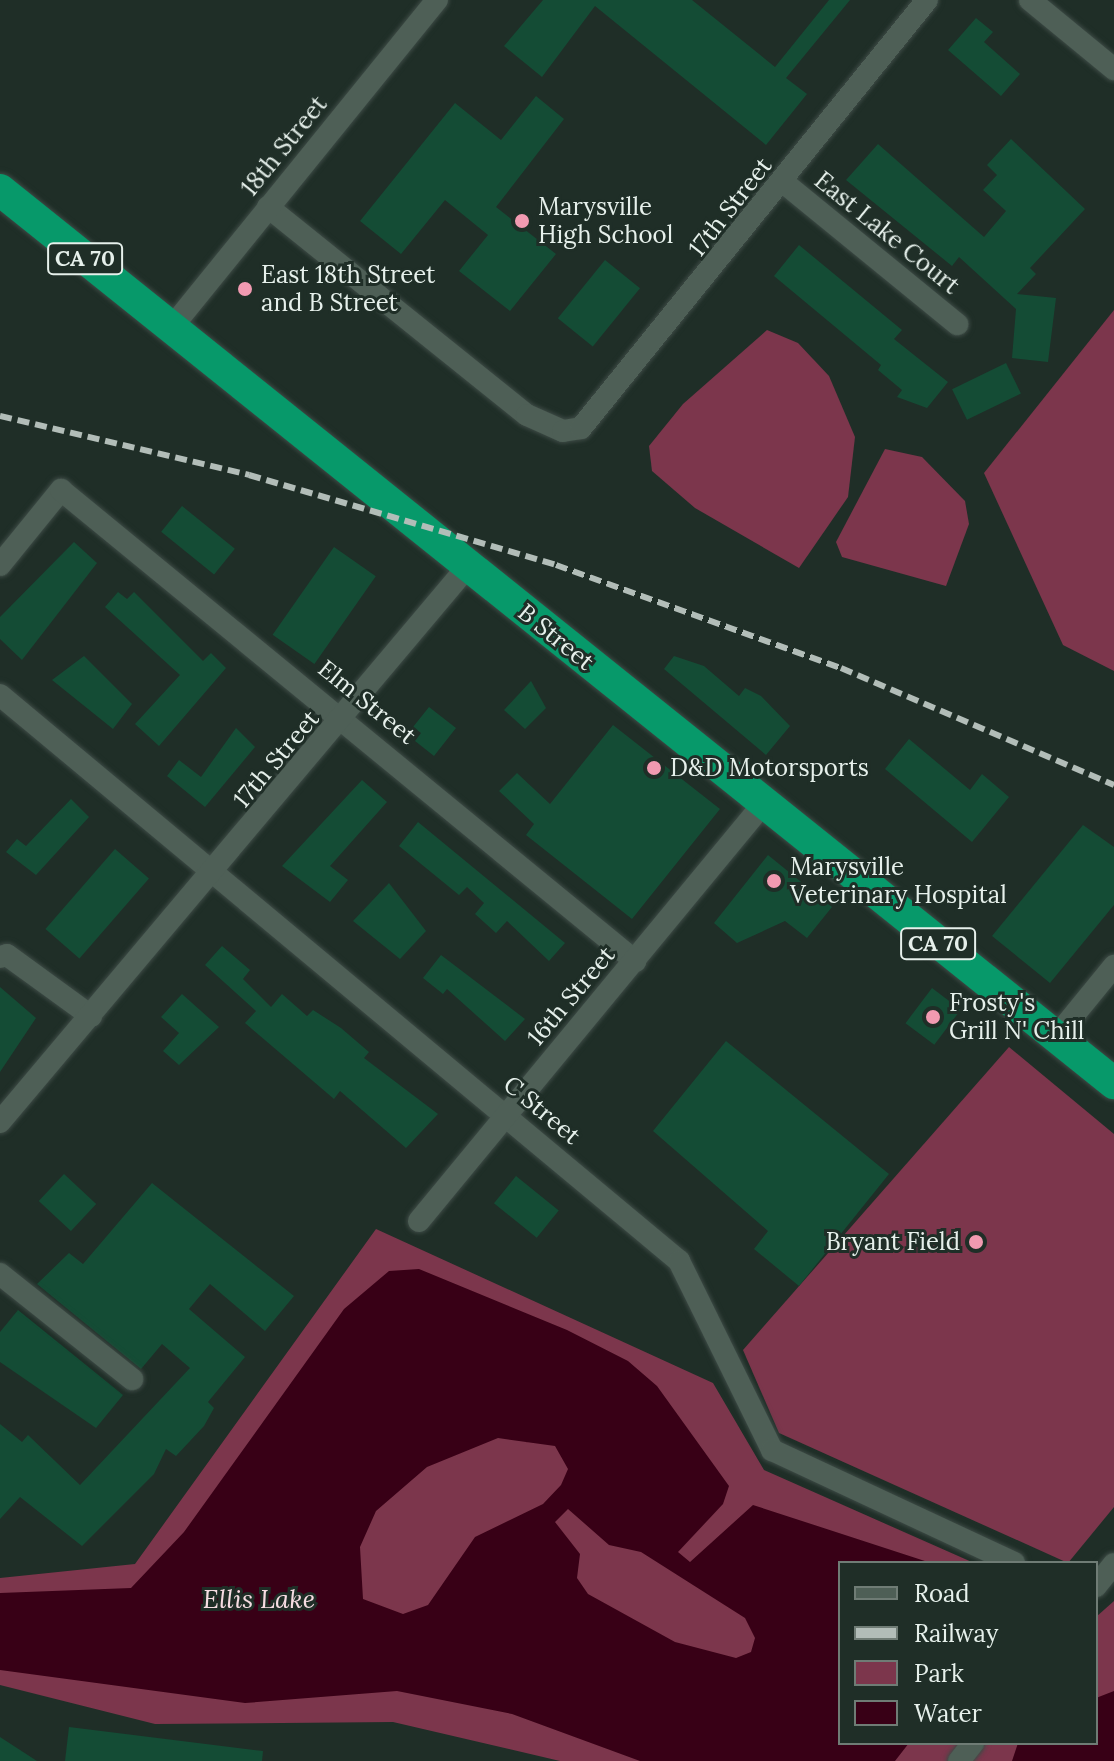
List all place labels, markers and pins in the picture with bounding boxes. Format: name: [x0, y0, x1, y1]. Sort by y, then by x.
place label: Marysville High School: [538, 193, 673, 249]
marker: Marysville High School: [513, 212, 531, 230]
place label: East 18th Street and B Street: [261, 261, 435, 317]
marker: East 18th Street and B Street: [236, 280, 254, 298]
place label: D&D Motorsports: [670, 754, 869, 782]
marker: D&D Motorsports: [645, 759, 663, 777]
place label: Marysville Veterinary Hospital: [790, 853, 1007, 909]
marker: Marysville Veterinary Hospital: [765, 872, 783, 890]
place label: Frosty's Grill N' Chill: [949, 989, 1084, 1045]
marker: Frosty's Grill N' Chill: [924, 1008, 942, 1026]
place label: Bryant Field: [826, 1228, 960, 1256]
marker: Bryant Field: [967, 1233, 985, 1251]

